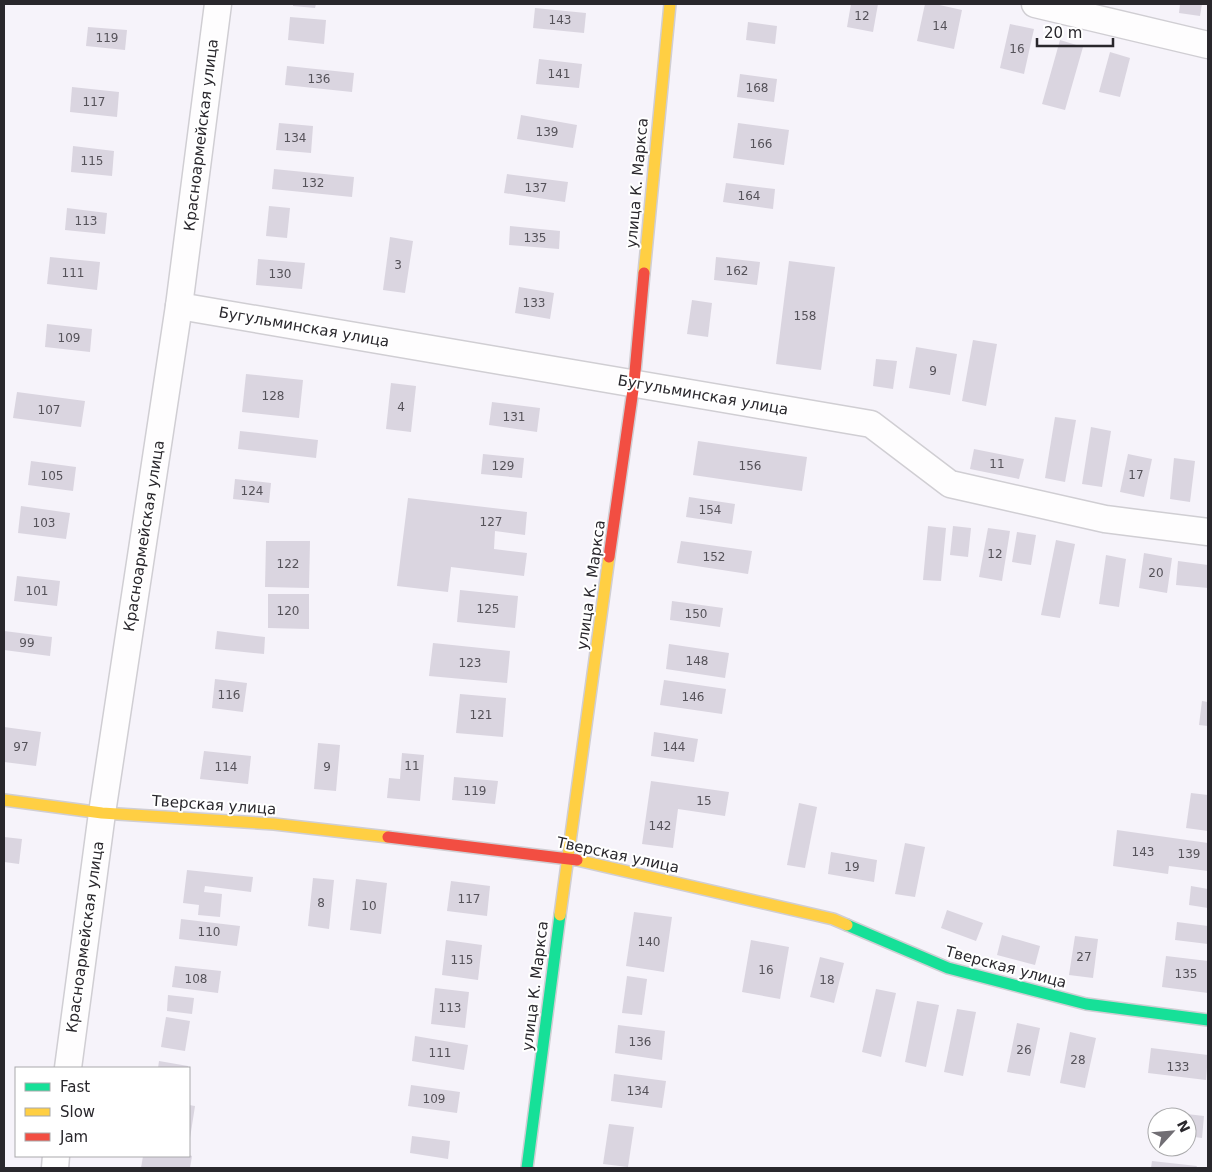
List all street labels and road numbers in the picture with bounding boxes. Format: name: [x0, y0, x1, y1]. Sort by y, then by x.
street label: Красноармейская улица: [180, 38, 222, 232]
street label: улица К. Маркса: [622, 117, 652, 249]
street label: Бугульминская улица: [217, 303, 391, 351]
street label: Бугульминская улица: [616, 371, 790, 419]
street label: Красноармейская улица: [120, 439, 168, 633]
street label: улица К. Маркса: [573, 519, 609, 651]
street label: Тверская улица: [150, 792, 277, 818]
street label: Тверская улица: [554, 833, 681, 877]
street label: Красноармейская улица: [63, 840, 107, 1034]
street label: улица К. Маркса: [518, 920, 552, 1052]
street label: Тверская улица: [942, 942, 1069, 992]

